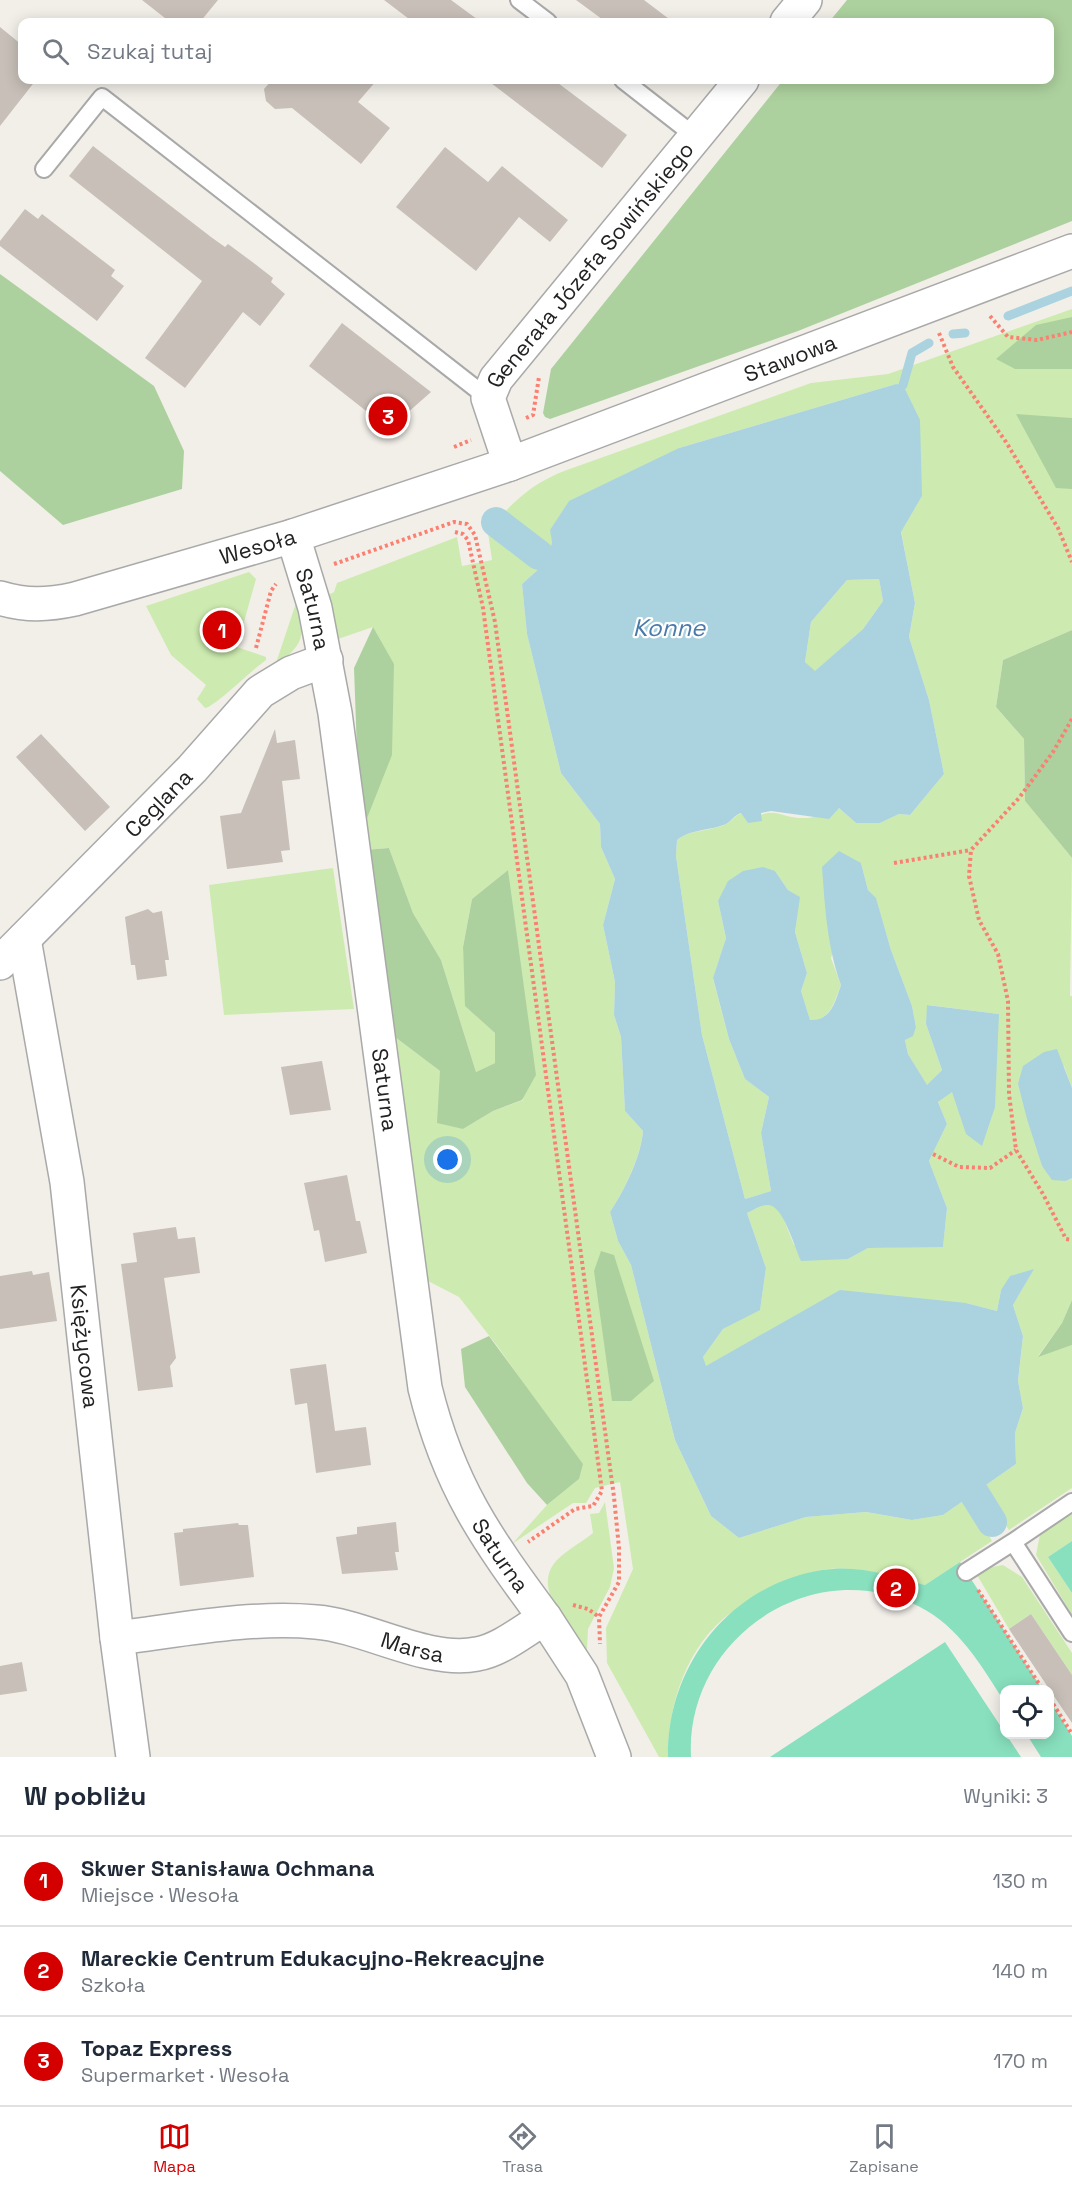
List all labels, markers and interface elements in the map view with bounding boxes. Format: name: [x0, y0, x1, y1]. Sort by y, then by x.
search box: [18, 18, 1054, 84]
icon: search: [39, 35, 72, 68]
text: Szukaj tutaj: [87, 37, 212, 65]
street label: Generała Józefa Sowińskiego: [480, 136, 700, 392]
street label: Stawowa: [740, 327, 841, 388]
pin: 3: [368, 394, 408, 438]
street label: Wesoła: [216, 522, 299, 571]
street label: Saturna: [290, 565, 337, 653]
pin: 1: [202, 608, 242, 652]
water label: Konne: [633, 612, 706, 643]
street label: Ceglana: [118, 763, 199, 843]
street label: Saturna: [366, 1046, 405, 1133]
your location: [433, 1145, 462, 1174]
street label: Księżycowa: [64, 1283, 106, 1410]
street label: Saturna: [466, 1513, 536, 1598]
pin: 2: [876, 1566, 916, 1610]
street label: Marsa: [377, 1625, 446, 1669]
map controls: [1000, 1685, 1054, 1739]
button: locate: [1000, 1685, 1054, 1739]
text: W pobliżu: [24, 1779, 146, 1813]
text: Wyniki: 3: [963, 1783, 1048, 1809]
text: Skwer Stanisława Ochmana: [81, 1854, 375, 1882]
text: 1: [39, 1868, 48, 1894]
text: 130 m: [992, 1868, 1048, 1894]
text: Miejsce · Wesoła: [81, 1882, 239, 1908]
text: Mareckie Centrum Edukacyjno-Rekreacyjne: [81, 1944, 545, 1972]
text: 2: [38, 1958, 49, 1984]
text: 140 m: [992, 1958, 1048, 1984]
text: Szkoła: [81, 1972, 145, 1998]
text: Topaz Express: [81, 2034, 232, 2062]
text: 3: [37, 2048, 50, 2074]
text: 170 m: [993, 2048, 1048, 2074]
text: Supermarket · Wesoła: [81, 2062, 290, 2088]
tab: Mapa: [153, 2120, 196, 2177]
tab: Trasa: [502, 2120, 543, 2177]
tab: Zapisane: [849, 2120, 919, 2177]

